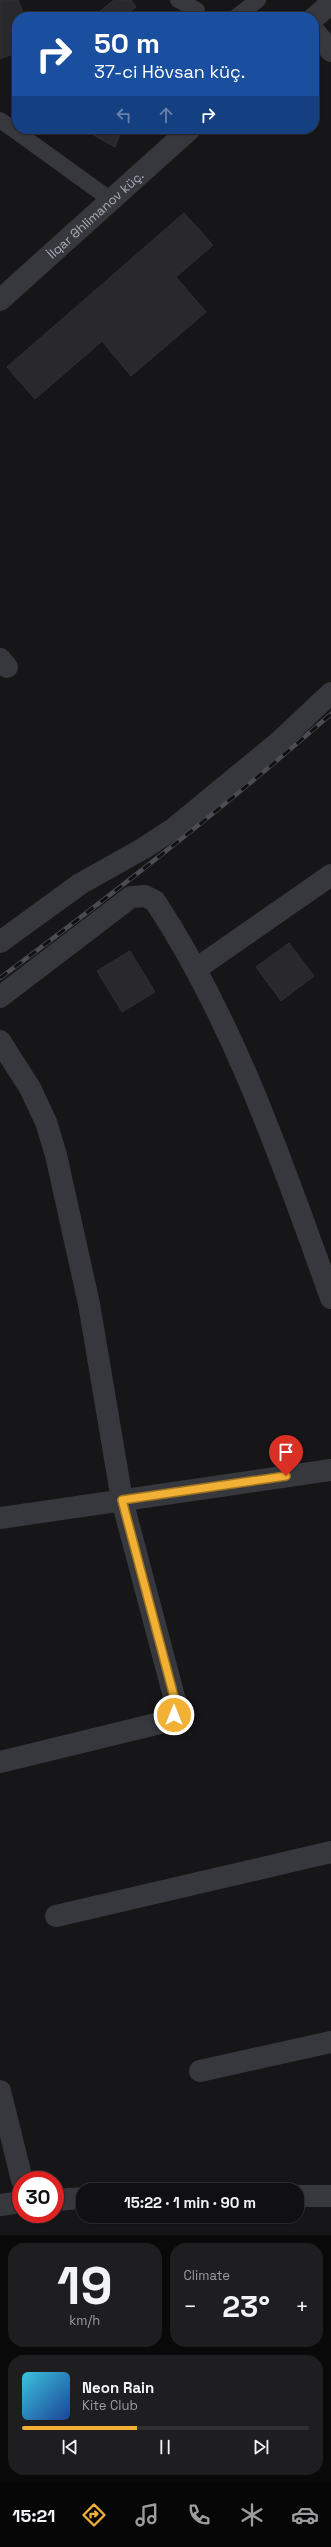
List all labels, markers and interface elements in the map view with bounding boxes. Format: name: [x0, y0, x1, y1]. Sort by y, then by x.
text: 50 m: [94, 25, 160, 61]
icon: right: [28, 28, 80, 80]
text: 37-ci Hövsan küç.: [94, 60, 245, 83]
icon: left: [113, 104, 135, 126]
icon: ahead: [155, 104, 177, 126]
icon: right: [197, 104, 219, 126]
street label: İlqar Əhlimanov küç.: [44, 167, 147, 263]
pin: [269, 1435, 303, 1476]
icon: arrive: [275, 1441, 297, 1463]
position arrow: [153, 1694, 195, 1736]
speed limit sign: 30: [12, 2171, 64, 2223]
text: 15:22 · 1 min · 90 m: [124, 2193, 256, 2212]
text: 19: [57, 2253, 113, 2319]
text: Climate: [184, 2267, 230, 2284]
text: 23°: [222, 2287, 270, 2326]
text: −: [184, 2292, 197, 2320]
text: +: [295, 2292, 309, 2320]
text: km/h: [69, 2312, 100, 2329]
text: Neon Rain: [82, 2378, 154, 2397]
text: Kite Club: [82, 2397, 138, 2414]
icon: previous: [59, 2436, 81, 2458]
icon: pause: [154, 2436, 176, 2458]
icon: next: [250, 2436, 272, 2458]
icon: directions: [80, 2501, 108, 2529]
icon: music: [133, 2501, 161, 2529]
icon: phone: [185, 2501, 213, 2529]
icon: climate: [238, 2501, 266, 2529]
icon: car: [291, 2501, 319, 2529]
text: 15:21: [12, 2504, 55, 2527]

